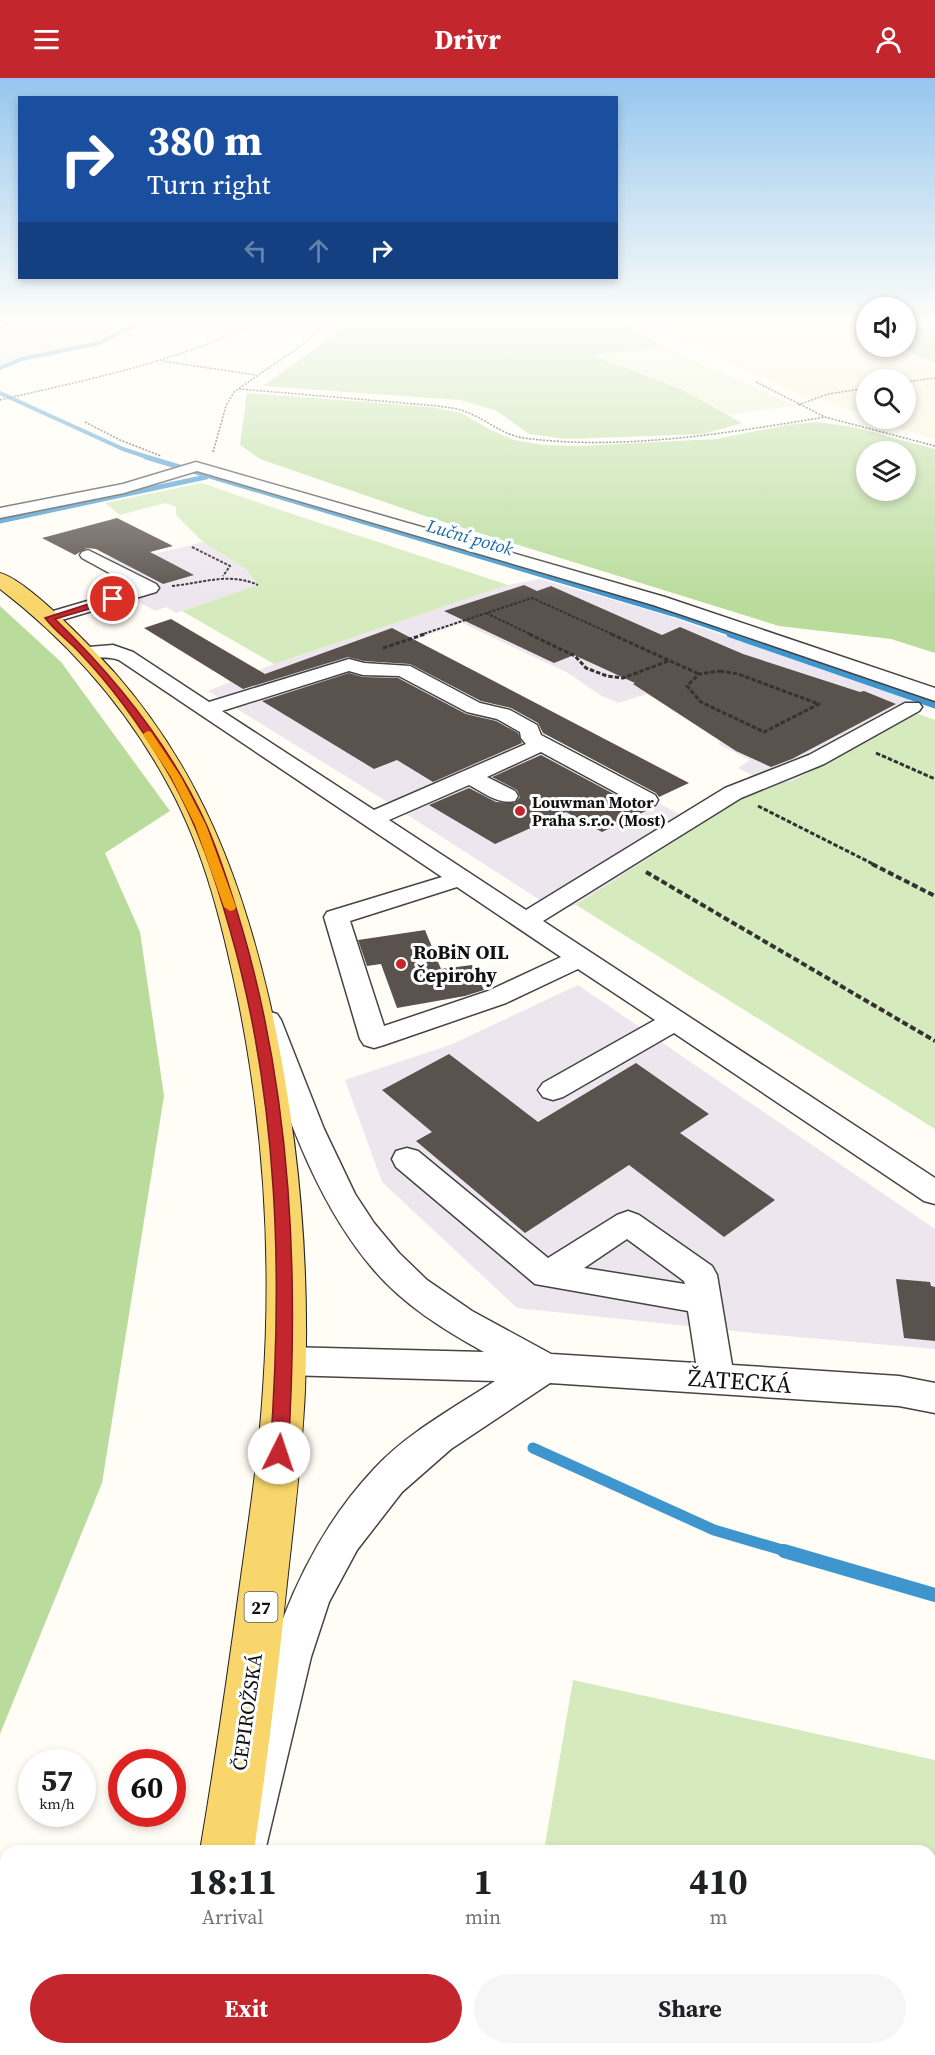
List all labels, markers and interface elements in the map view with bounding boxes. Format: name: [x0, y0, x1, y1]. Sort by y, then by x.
text: Drivr: [434, 21, 501, 58]
icon: menu: [30, 23, 63, 56]
icon: person: [872, 23, 905, 56]
text: 380 m: [147, 111, 262, 169]
icon: right: [48, 120, 126, 198]
text: Turn right: [147, 166, 271, 203]
icon: left: [239, 234, 272, 267]
icon: ahead: [302, 234, 335, 267]
icon: right: [365, 234, 398, 267]
map controls: [856, 297, 916, 501]
button: sound: [856, 297, 916, 357]
button: search: [856, 369, 916, 429]
button: layers: [856, 441, 916, 501]
water label: Luční potok: [423, 512, 517, 561]
pin: [87, 573, 138, 624]
icon: arrive: [96, 582, 129, 615]
place label: Louwman Motor Praha s.r.o. (Most): [532, 791, 666, 831]
marker: Louwman Motor Praha s.r.o. (Most): [513, 804, 527, 818]
place label: RoBiN OIL Čepirohy: [413, 938, 509, 989]
marker: RoBiN OIL Čepirohy: [394, 957, 408, 971]
street label: ŽATECKÁ: [687, 1361, 793, 1401]
position arrow: [247, 1421, 311, 1485]
road number: 27: [244, 1592, 278, 1622]
street label: ČEPIROŽSKÁ: [225, 1651, 269, 1773]
speed limit sign: 60: [108, 1749, 186, 1827]
text: 57: [41, 1760, 73, 1801]
text: km/h: [39, 1793, 75, 1814]
text: 18:11: [188, 1857, 277, 1906]
text: 1: [473, 1857, 493, 1906]
text: 410: [689, 1857, 748, 1906]
text: Arrival: [202, 1903, 263, 1931]
text: min: [465, 1903, 501, 1931]
text: m: [710, 1903, 728, 1931]
button: Exit: [30, 1974, 462, 2043]
button: Share: [474, 1974, 906, 2043]

